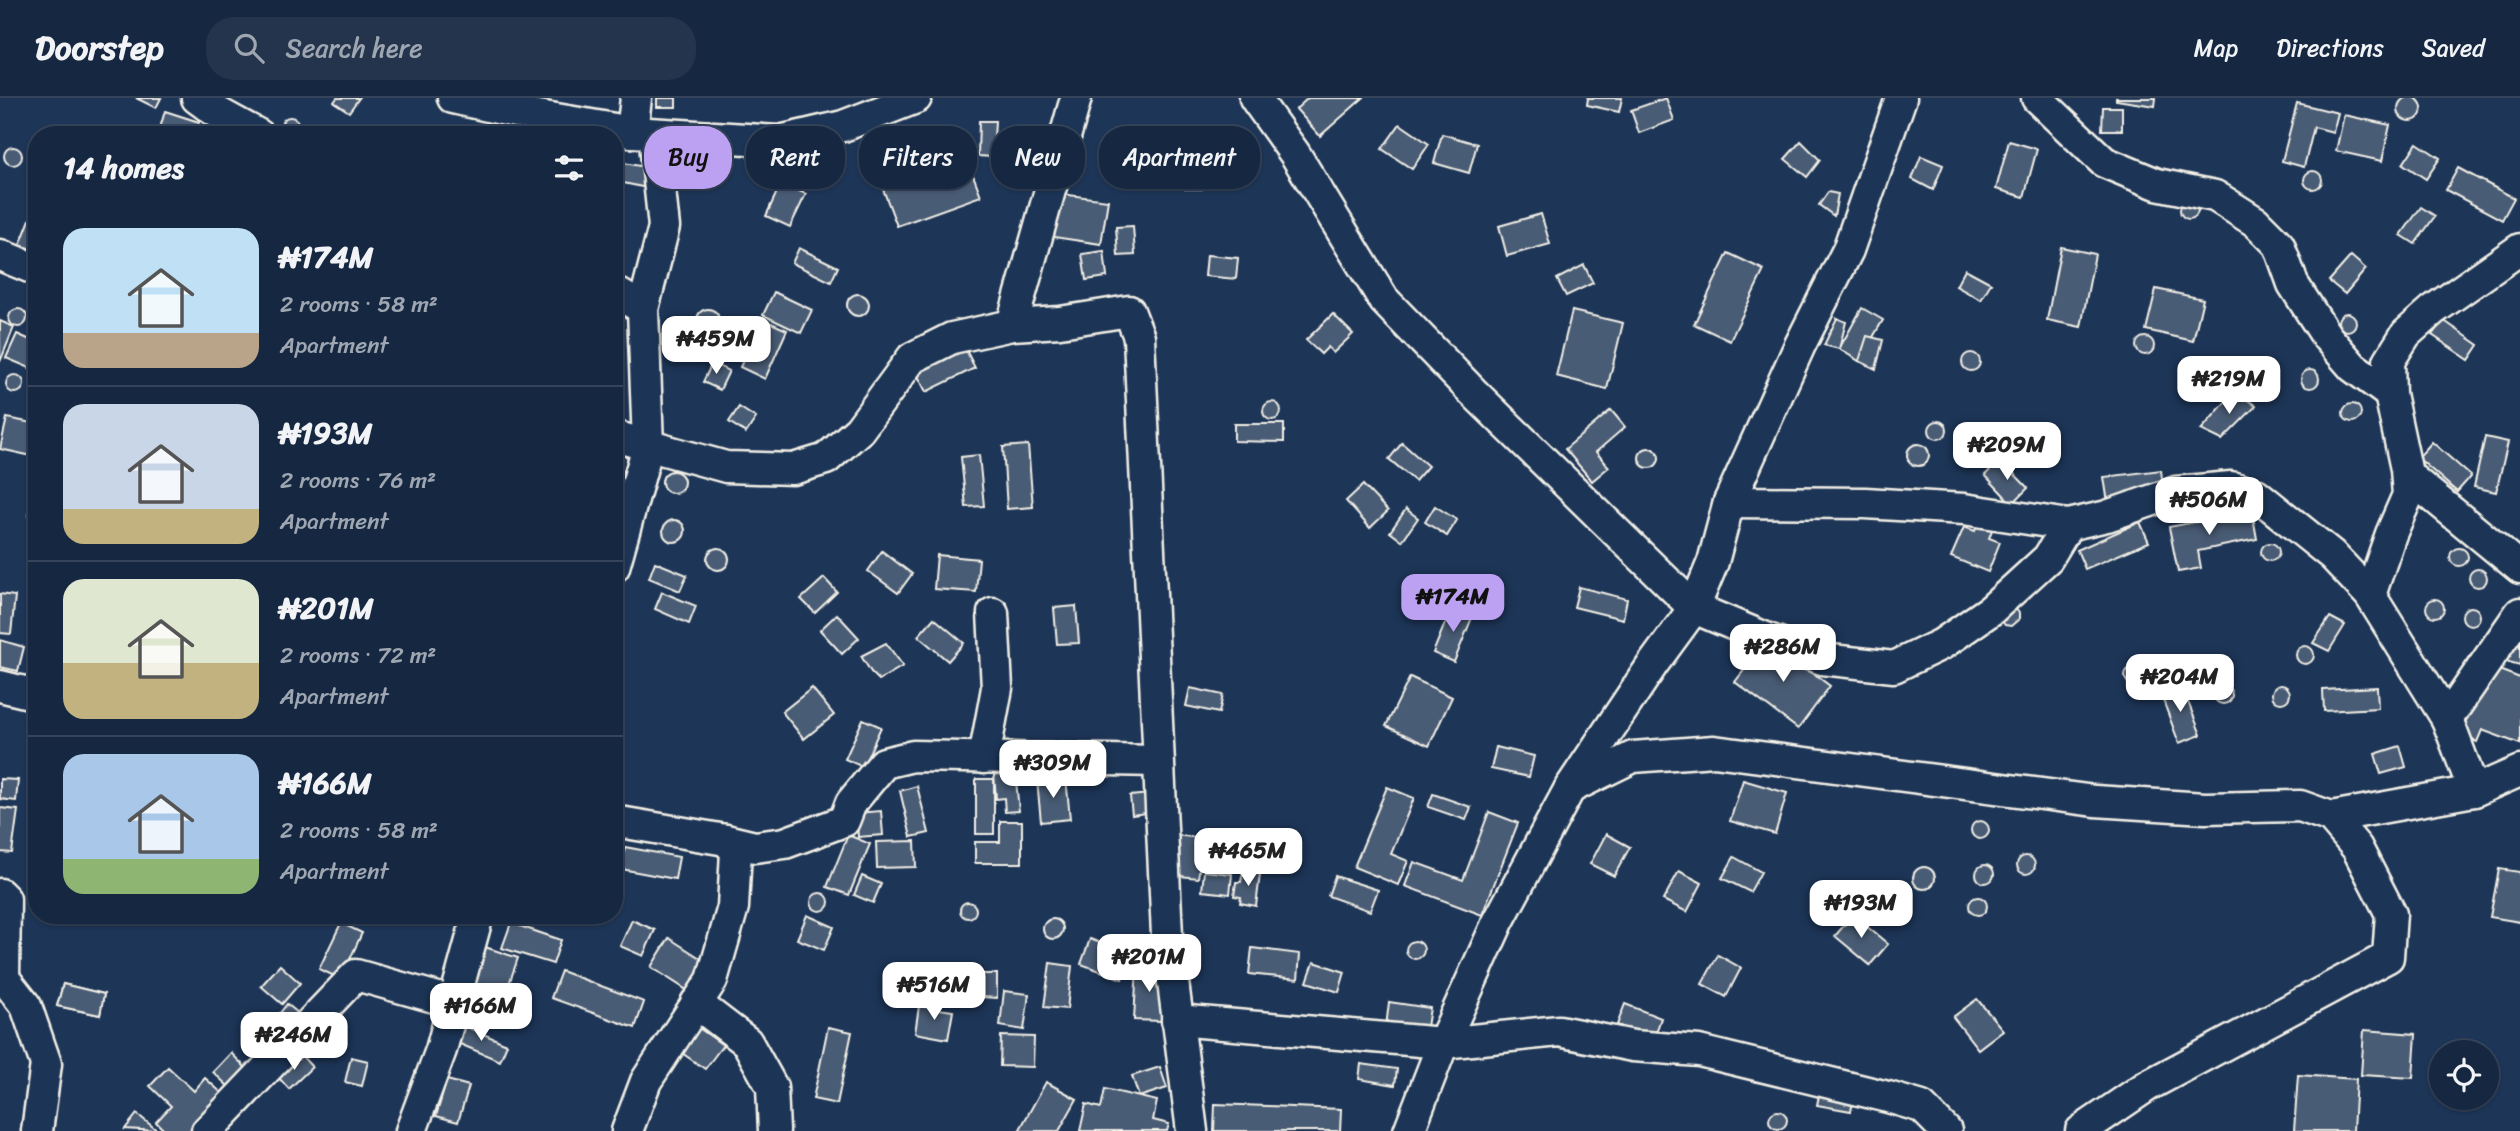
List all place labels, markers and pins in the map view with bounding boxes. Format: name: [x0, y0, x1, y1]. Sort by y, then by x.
pin: ₦459M: [667, 316, 765, 376]
pin: ₦219M: [2180, 356, 2278, 416]
pin: ₦209M: [1958, 422, 2056, 482]
pin: ₦506M: [2160, 478, 2258, 537]
pin: ₦174M: [1404, 574, 1502, 634]
pin: ₦286M: [1734, 624, 1832, 684]
pin: ₦204M: [2131, 654, 2229, 714]
pin: ₦309M: [1004, 740, 1102, 800]
pin: ₦465M: [1199, 828, 1297, 888]
pin: ₦193M: [1812, 880, 1910, 940]
pin: ₦201M: [1100, 934, 1198, 994]
pin: ₦516M: [885, 962, 983, 1022]
pin: ₦166M: [432, 984, 530, 1043]
pin: ₦246M: [245, 1012, 343, 1072]

